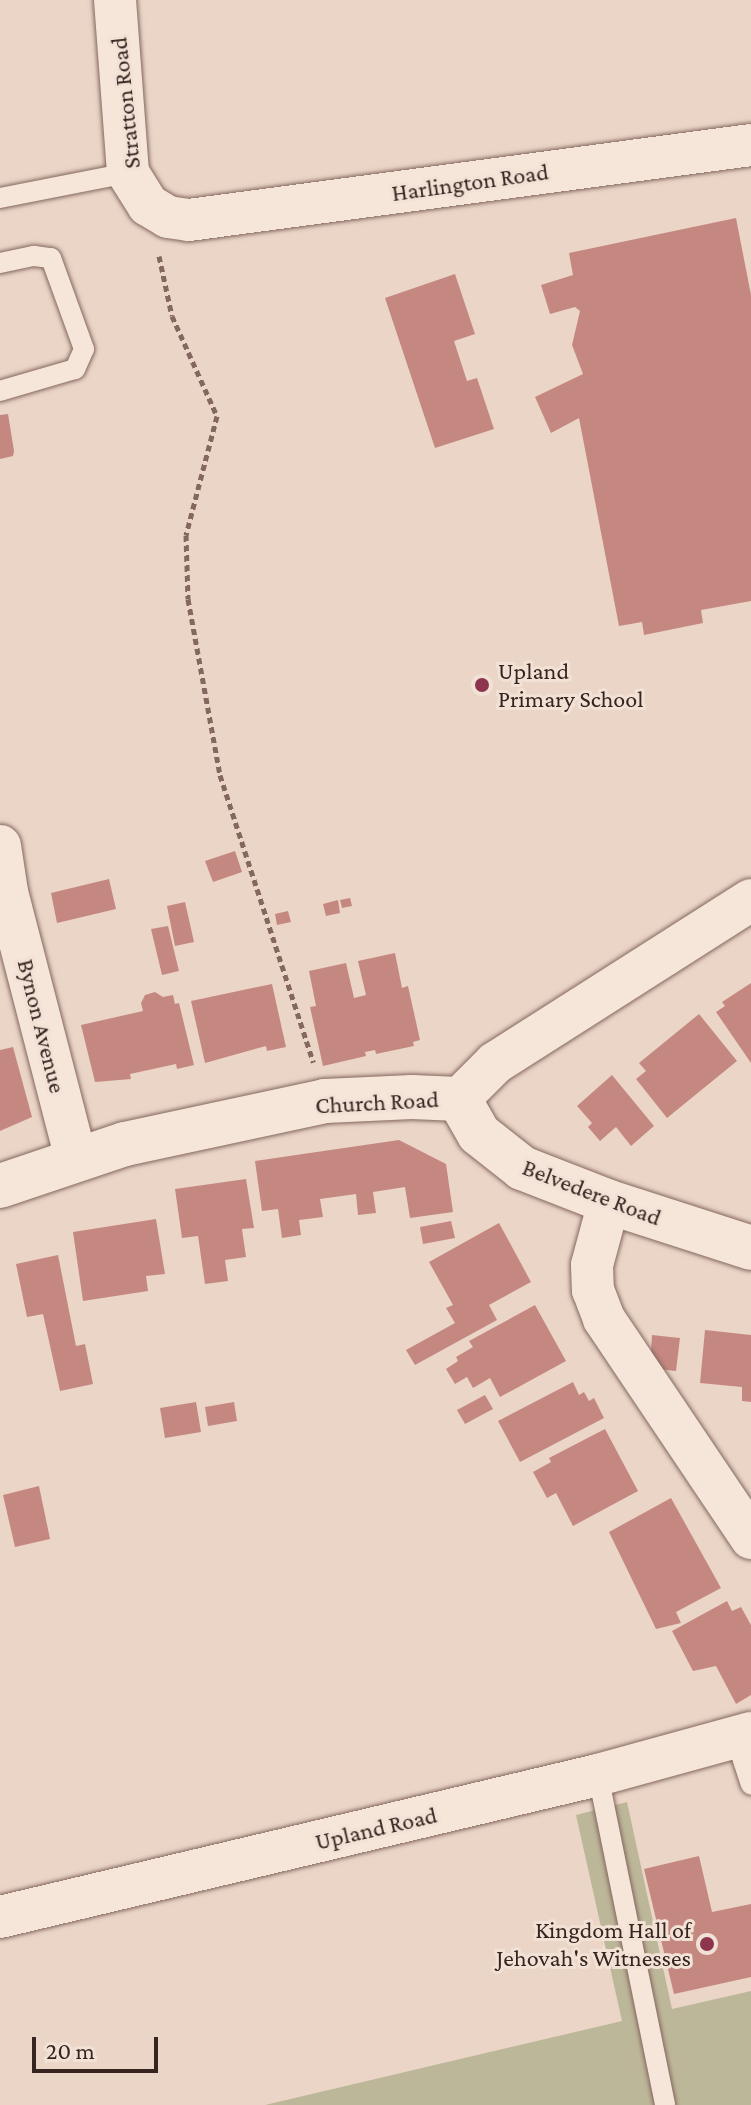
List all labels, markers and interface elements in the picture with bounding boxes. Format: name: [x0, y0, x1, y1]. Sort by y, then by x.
street label: Stratton Road: [104, 36, 146, 170]
street label: Harlington Road: [390, 157, 550, 207]
place label: Upland Primary School: [498, 657, 643, 713]
marker: Upland Primary School: [473, 676, 491, 694]
street label: Bynon Avenue: [11, 956, 73, 1096]
street label: Church Road: [314, 1084, 440, 1120]
street label: Belvedere Road: [519, 1152, 665, 1232]
street label: Upland Road: [312, 1800, 440, 1856]
place label: Kingdom Hall of Jehovah's Witnesses: [496, 1916, 691, 1972]
marker: Kingdom Hall of Jehovah's Witnesses: [698, 1935, 716, 1953]
scale bar: [36, 2021, 162, 2071]
text: 20 m: [46, 2037, 95, 2064]

